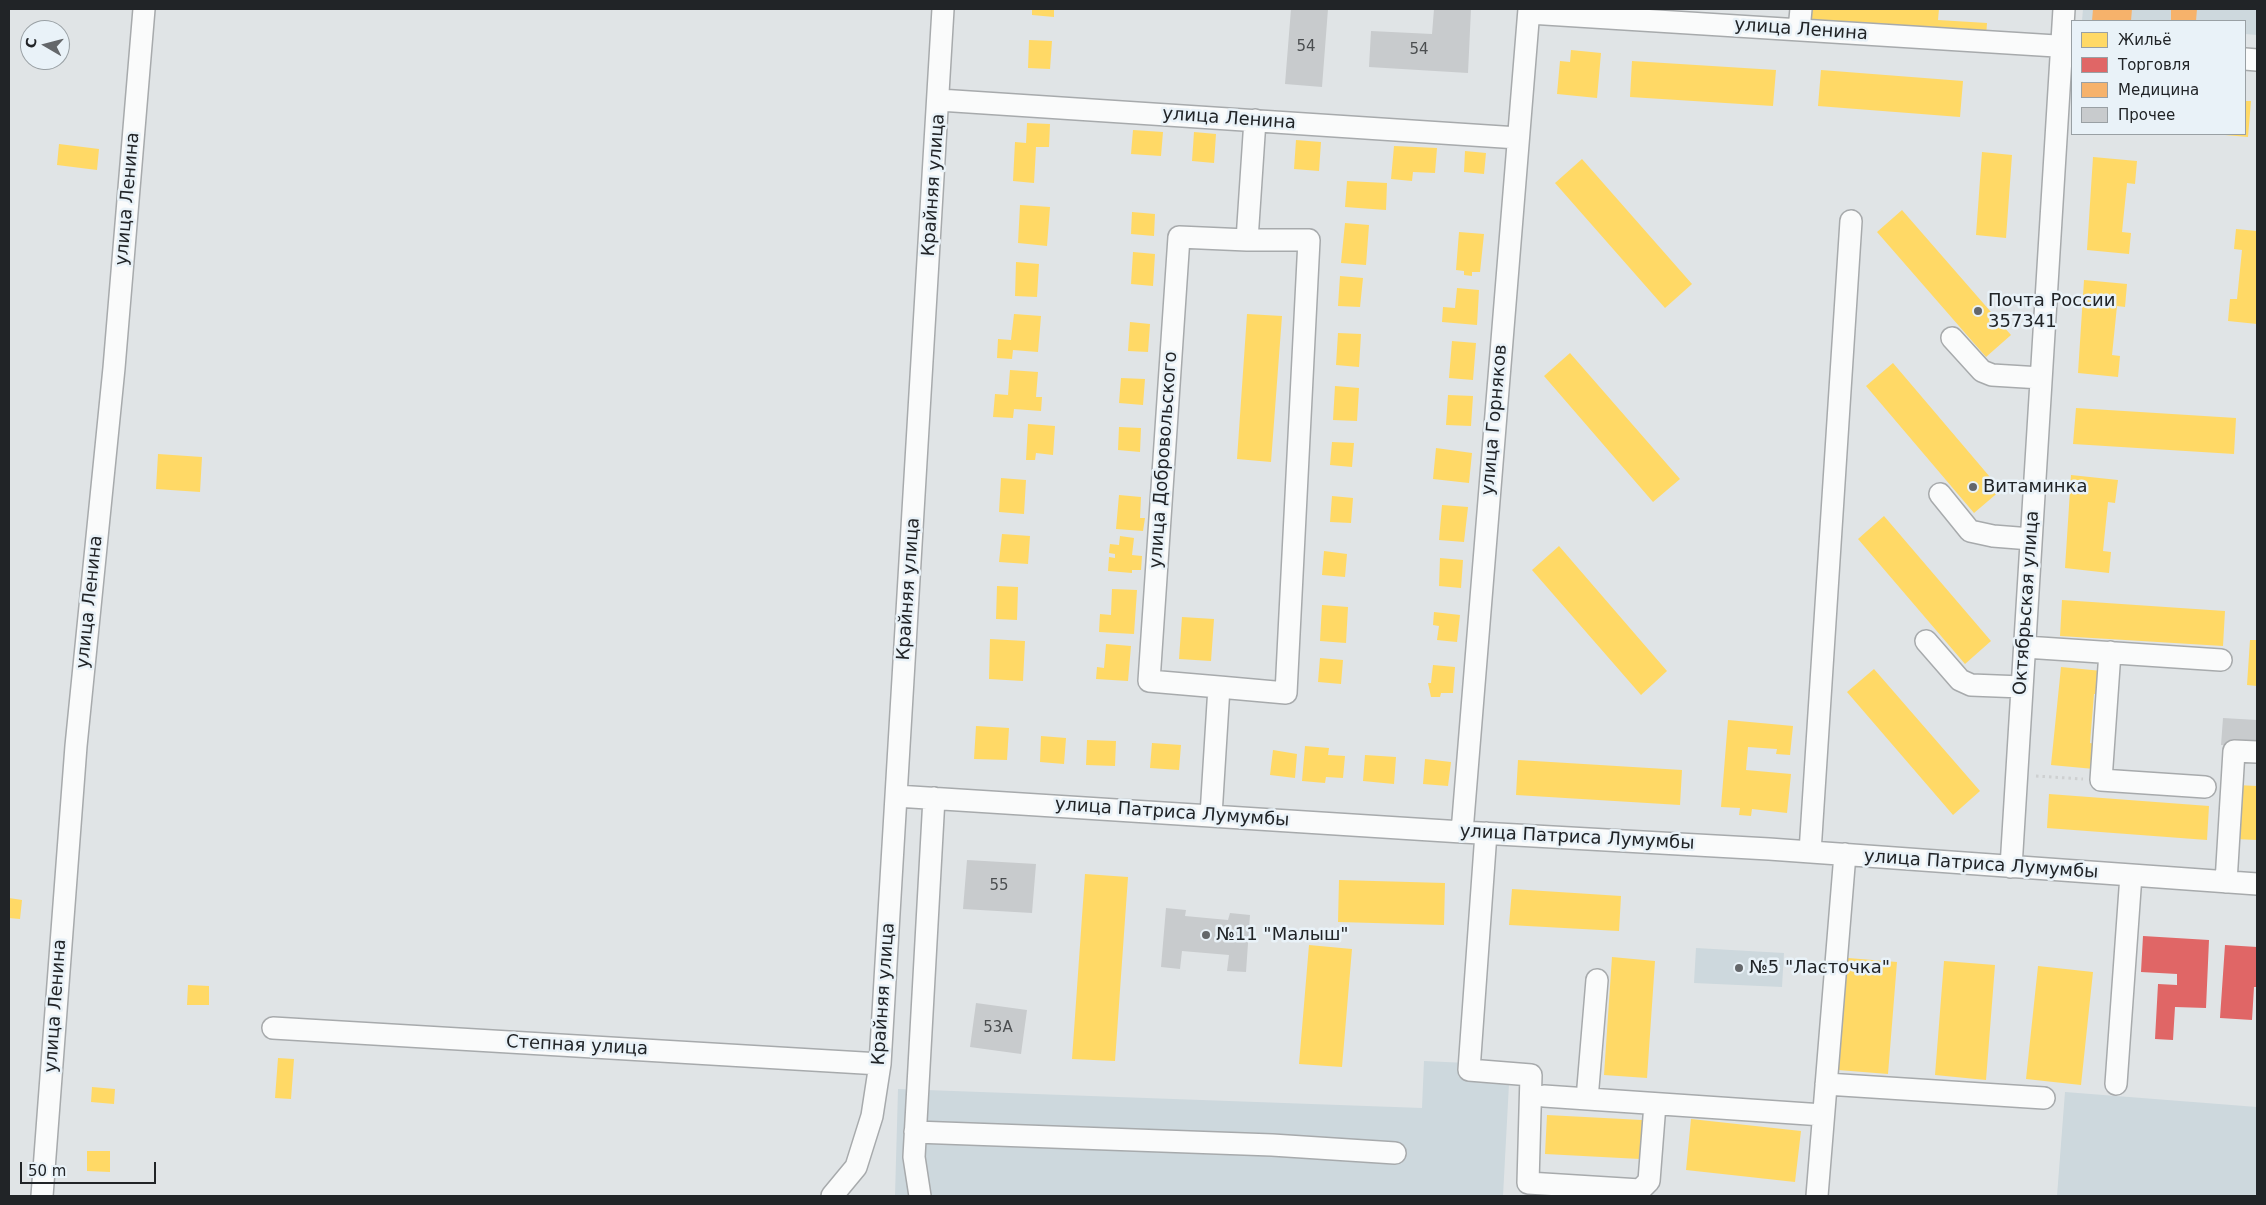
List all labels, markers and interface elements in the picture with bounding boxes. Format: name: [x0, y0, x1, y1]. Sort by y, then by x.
street label: улица Ленина: [1734, 15, 1868, 45]
north arrow: [20, 20, 70, 70]
legend: [2071, 20, 2246, 135]
text: Жильё: [2118, 31, 2172, 49]
text: С: [22, 37, 40, 49]
house number: 54: [1296, 38, 1316, 56]
house number: 54: [1409, 41, 1429, 59]
text: Торговля: [2118, 56, 2190, 74]
text: Медицина: [2118, 81, 2199, 99]
street label: улица Ленина: [1162, 104, 1296, 134]
text: Прочее: [2118, 106, 2175, 124]
street label: Крайняя улица: [918, 113, 950, 257]
street label: улица Ленина: [111, 131, 145, 267]
place label: Почта России 357341: [1988, 290, 2115, 332]
marker: Почта России 357341: [1972, 305, 1984, 317]
street label: улица Горняков: [1478, 344, 1512, 496]
street label: улица Добровольского: [1146, 351, 1182, 569]
place label: Витаминка: [1983, 476, 2088, 498]
marker: Витаминка: [1967, 481, 1979, 493]
street label: Октябрьская улица: [2010, 510, 2044, 696]
street label: Крайняя улица: [893, 517, 925, 661]
street label: улица Ленина: [72, 534, 108, 670]
street label: улица Патриса Лумумбы: [1054, 794, 1290, 832]
street label: улица Патриса Лумумбы: [1459, 821, 1695, 855]
street label: улица Патриса Лумумбы: [1863, 846, 2099, 884]
house number: 55: [989, 877, 1009, 895]
street label: Крайняя улица: [868, 922, 900, 1066]
place label: №11 "Малыш": [1216, 924, 1349, 946]
marker: №11 "Малыш": [1200, 929, 1212, 941]
street label: улица Ленина: [41, 939, 71, 1073]
place label: №5 "Ласточка": [1749, 957, 1890, 979]
marker: №5 "Ласточка": [1733, 962, 1745, 974]
house number: 53А: [983, 1019, 1013, 1037]
street label: Степная улица: [505, 1031, 649, 1061]
scale bar: [22, 1152, 159, 1184]
text: 50 m: [28, 1162, 66, 1180]

